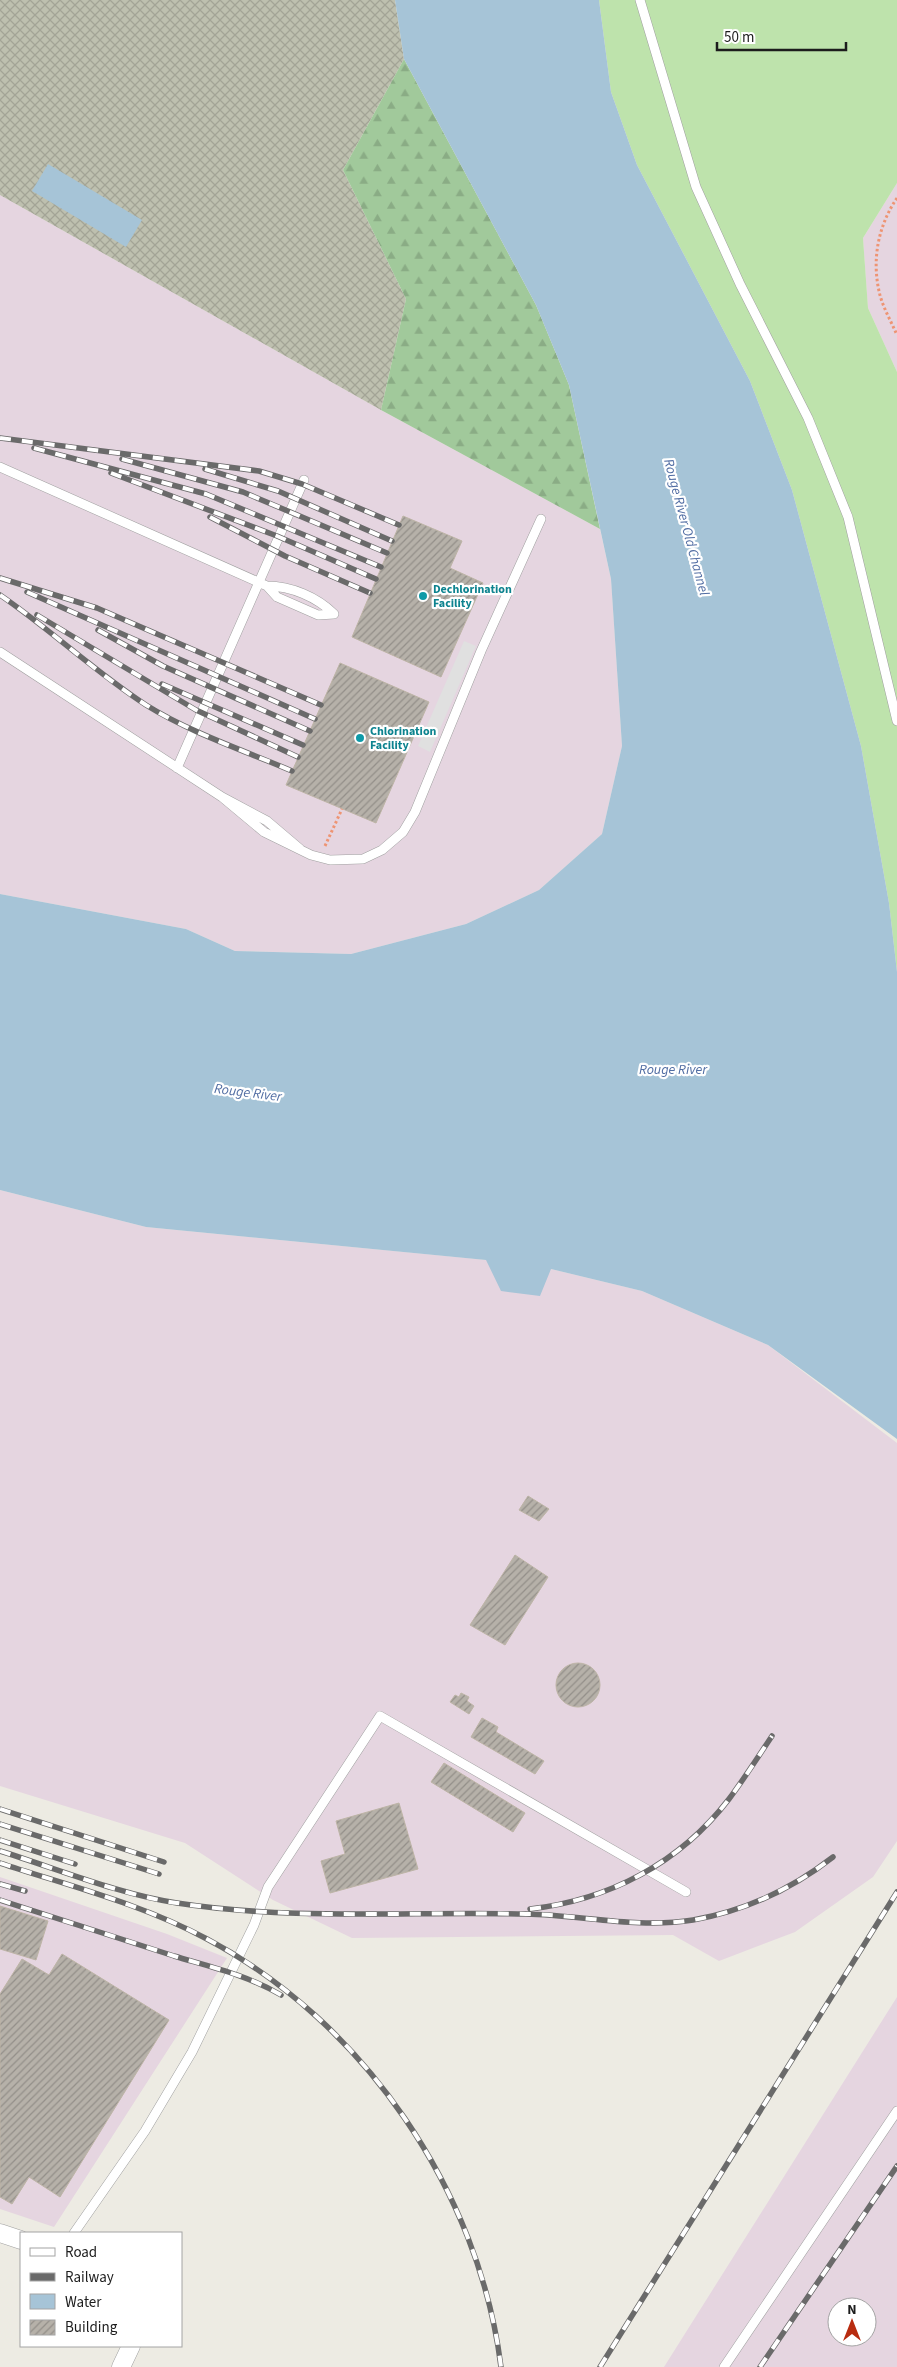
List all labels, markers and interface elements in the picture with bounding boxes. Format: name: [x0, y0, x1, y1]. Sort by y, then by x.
scale bar: [717, 20, 846, 52]
text: 50 m: [724, 27, 754, 48]
water label: Rouge River Old Channel: [658, 457, 714, 598]
place label: Dechlorination Facility: [433, 581, 512, 612]
marker: Dechlorination Facility: [417, 590, 429, 602]
place label: Chlorination Facility: [370, 723, 437, 754]
marker: Chlorination Facility: [354, 732, 366, 744]
water label: Rouge River: [639, 1060, 708, 1080]
water label: Rouge River: [213, 1079, 284, 1107]
legend: [20, 2232, 182, 2347]
text: Road: [65, 2242, 97, 2263]
text: Railway: [65, 2267, 114, 2288]
text: Water: [65, 2292, 102, 2313]
north arrow: [827, 2297, 877, 2347]
text: N: [847, 2300, 857, 2320]
text: Building: [65, 2317, 118, 2338]

